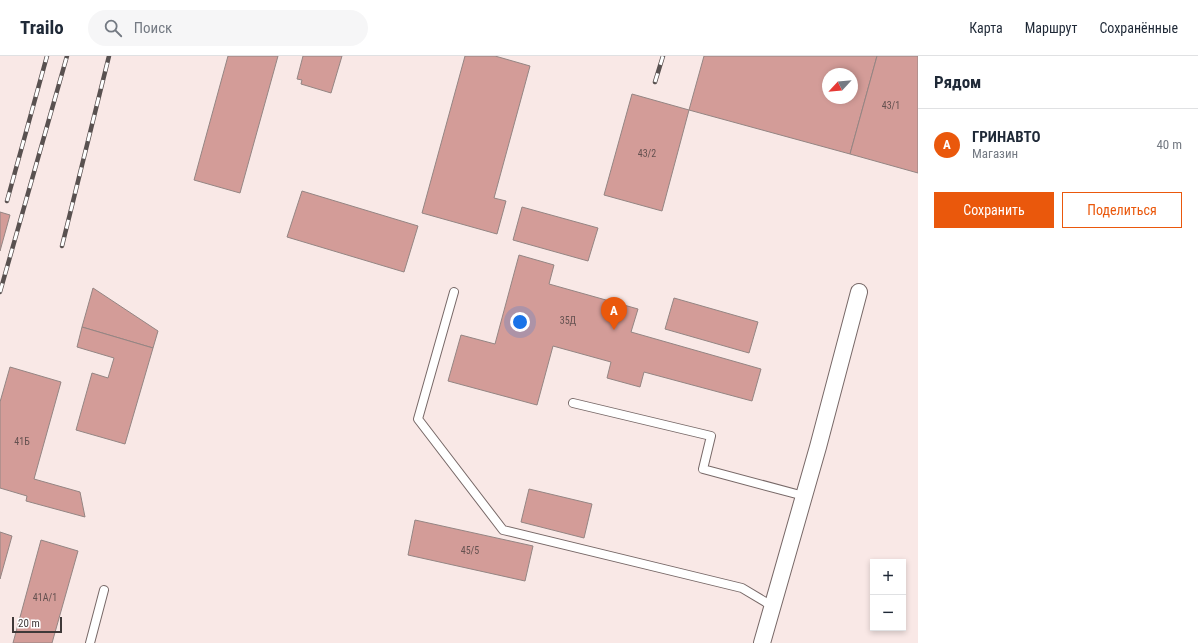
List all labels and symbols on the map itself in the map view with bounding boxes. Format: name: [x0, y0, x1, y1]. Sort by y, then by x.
north arrow: [822, 68, 858, 104]
house number: 43/1: [882, 100, 900, 111]
house number: 43/2: [638, 148, 656, 159]
pin: A: [601, 297, 627, 330]
your location: [510, 312, 530, 332]
house number: 35Д: [560, 315, 577, 326]
house number: 41Б: [14, 436, 30, 447]
house number: 45/5: [461, 545, 479, 556]
house number: 41А/1: [33, 592, 57, 603]
scale bar: [12, 615, 62, 634]

